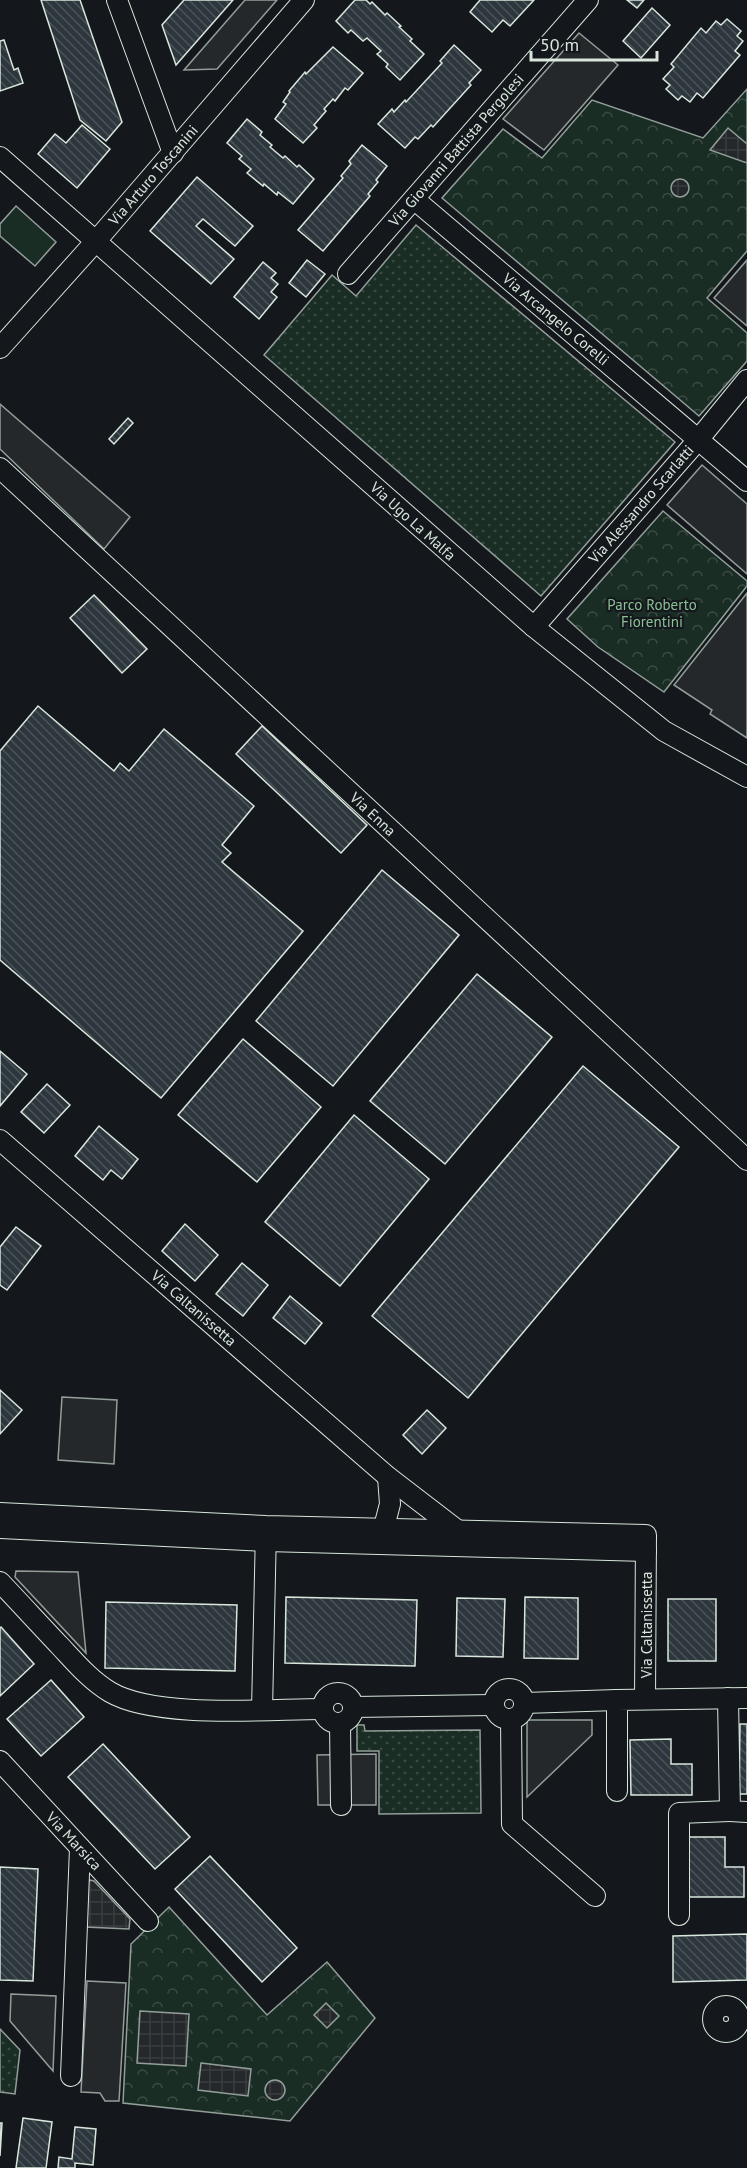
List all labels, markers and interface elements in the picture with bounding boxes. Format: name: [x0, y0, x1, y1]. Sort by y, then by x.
scale bar: [531, 24, 657, 62]
text: 50 m: [540, 33, 579, 56]
street label: Via Giovanni Battista Pergolesi: [384, 70, 528, 231]
street label: Via Arturo Toscanini: [103, 121, 202, 230]
street label: Via Arcangelo Corelli: [498, 268, 613, 369]
street label: Via Alessandro Scarlatti: [584, 441, 698, 568]
street label: Via Ugo La Malfa: [366, 477, 460, 564]
park label: Parco Roberto Fiorentini: [607, 595, 697, 631]
street label: Via Enna: [345, 787, 400, 840]
street label: Via Caltanissetta: [147, 1265, 241, 1350]
street label: Via Caltanissetta: [637, 1572, 656, 1679]
street label: Via Marsica: [41, 1807, 106, 1874]

